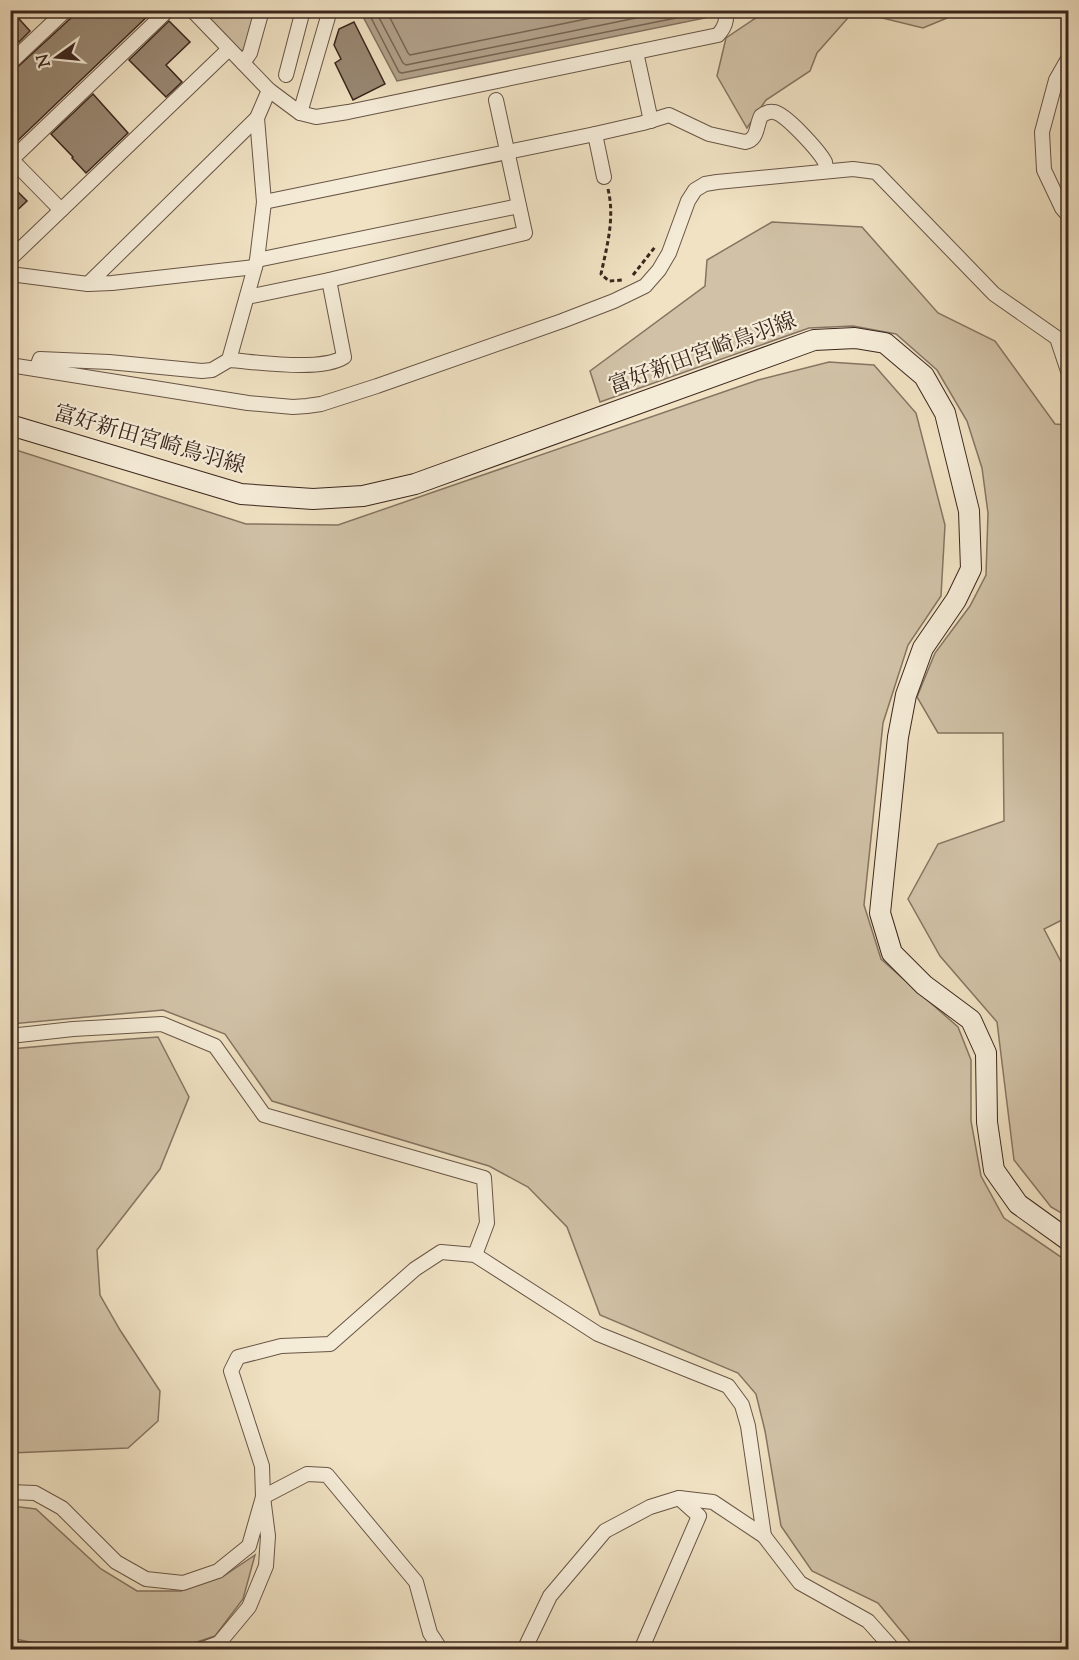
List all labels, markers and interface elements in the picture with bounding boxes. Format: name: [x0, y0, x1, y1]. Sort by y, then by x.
north arrow: [27, 27, 87, 87]
text: N: [32, 51, 58, 69]
street label: 富好新田宮崎鳥羽線: [604, 306, 802, 404]
street label: 富好新田宮崎鳥羽線: [49, 398, 249, 484]

